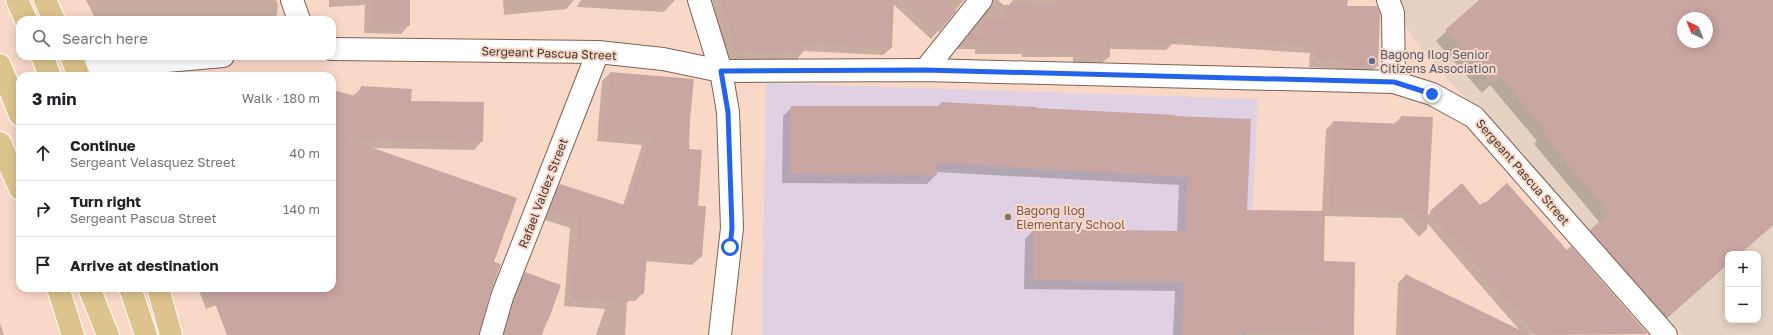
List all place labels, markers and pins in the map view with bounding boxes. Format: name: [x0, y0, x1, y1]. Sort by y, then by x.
place label: Bagong Ilog Senior Citizens Association: [1380, 47, 1496, 76]
marker: Bagong Ilog Senior Citizens Association: [1367, 56, 1377, 66]
place label: Bagong Ilog Elementary School: [1016, 203, 1125, 232]
marker: Bagong Ilog Elementary School: [1003, 212, 1013, 222]

